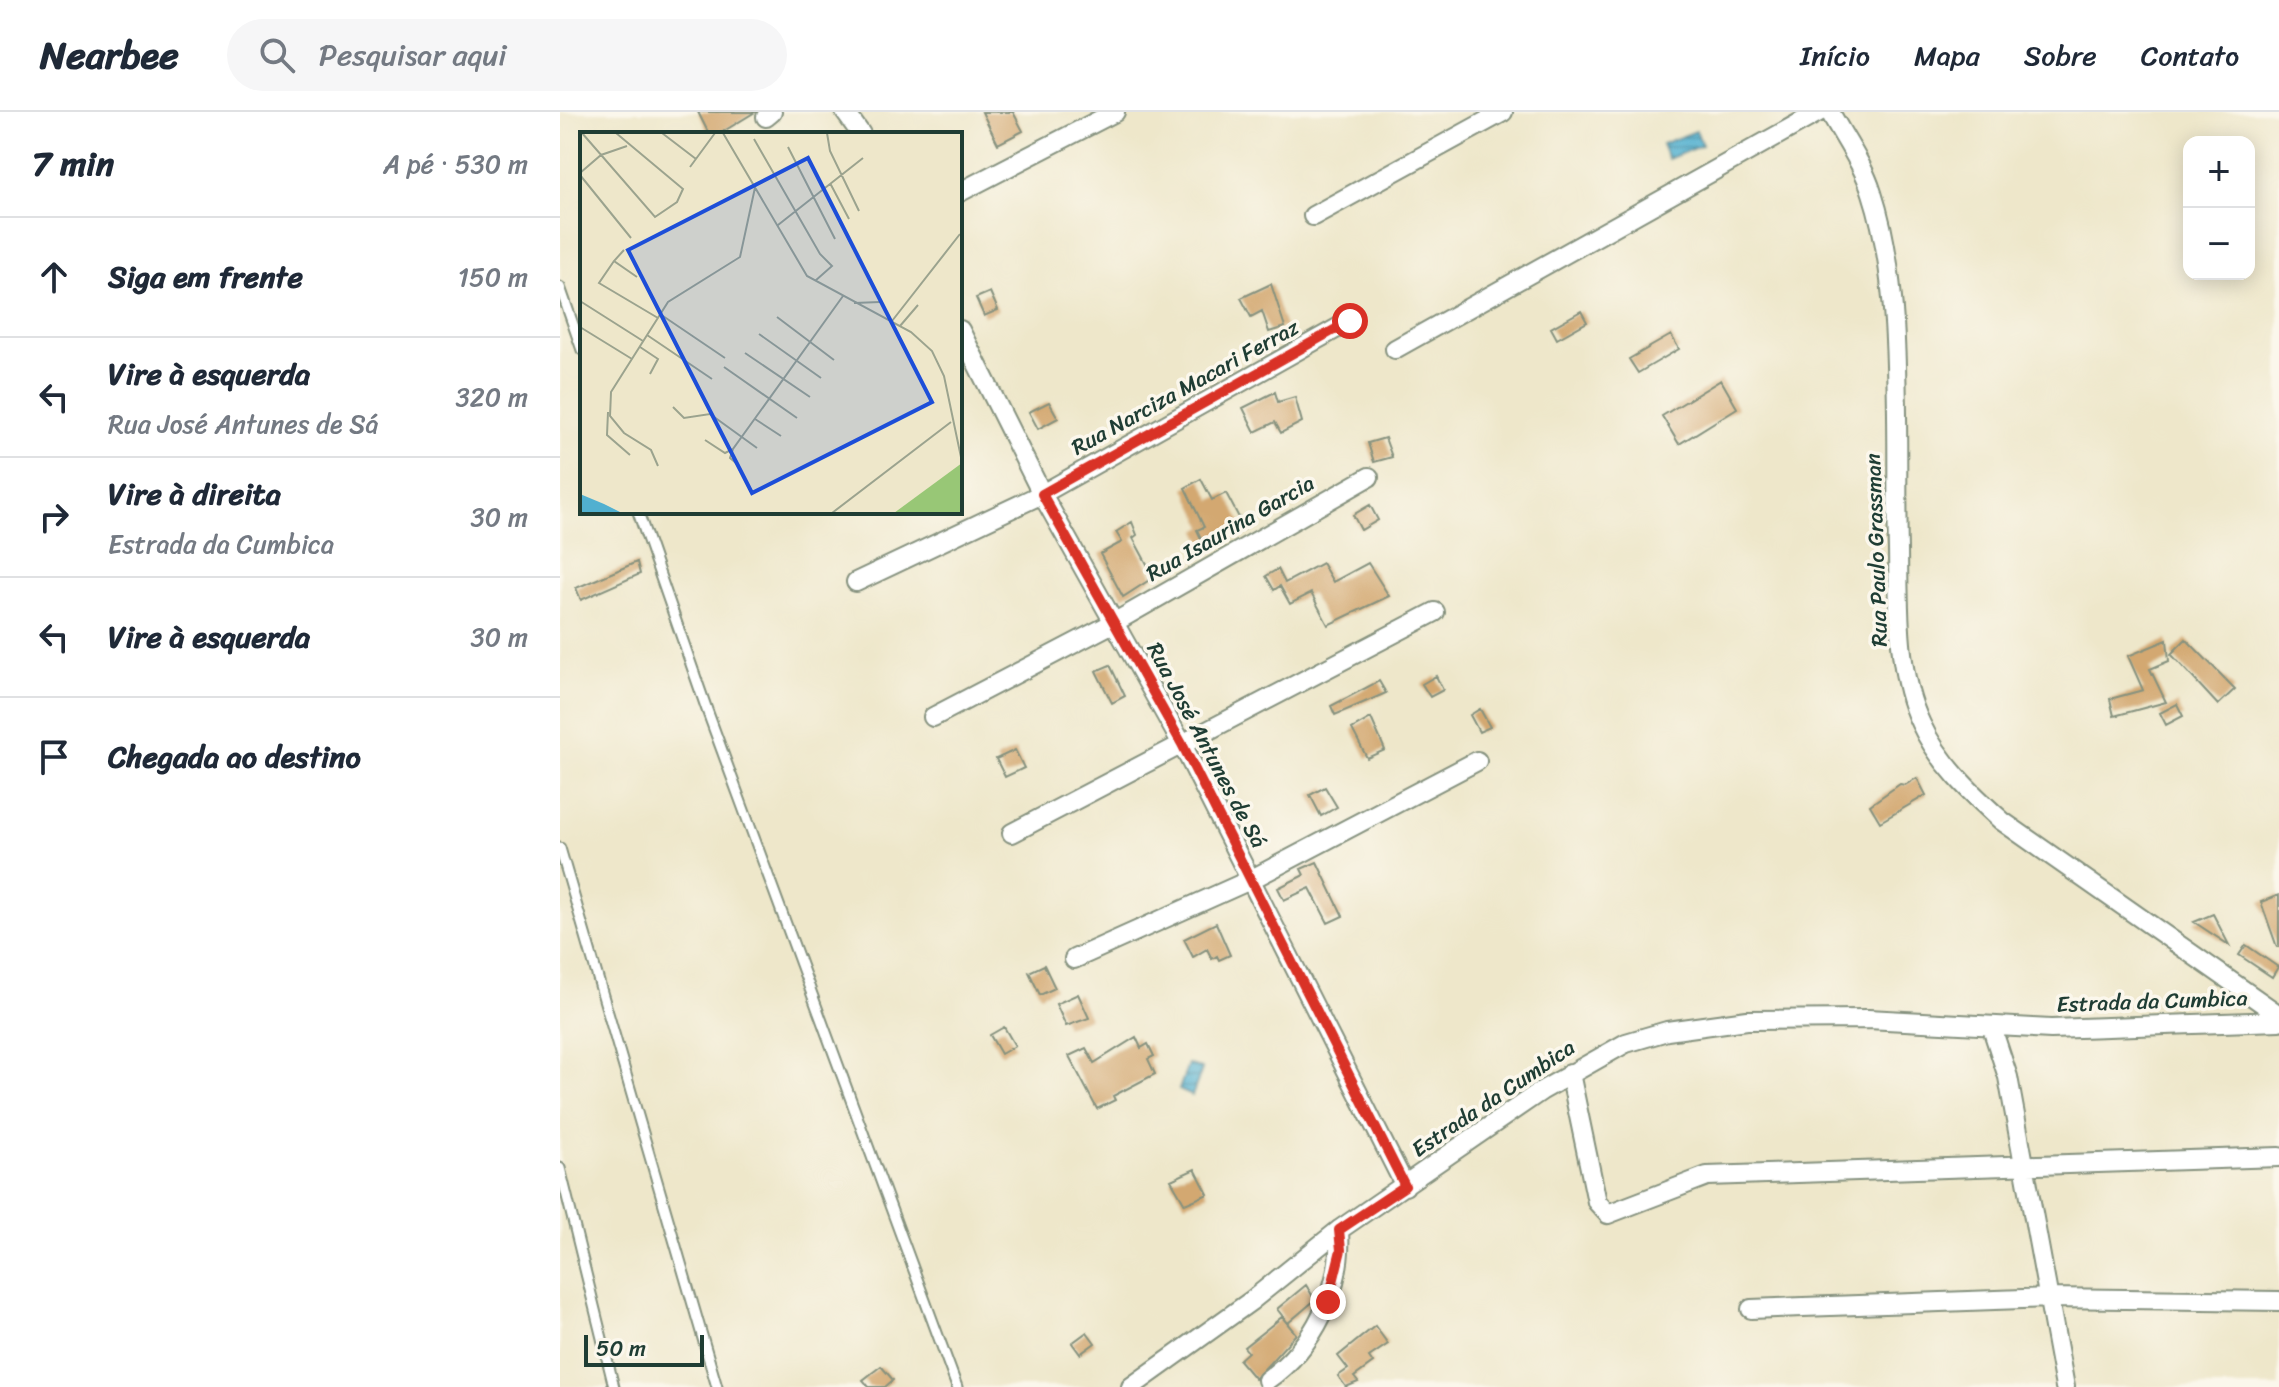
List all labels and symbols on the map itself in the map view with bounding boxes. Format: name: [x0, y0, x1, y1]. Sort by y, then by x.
inset map: [580, 132, 962, 514]
route start: [1332, 303, 1368, 339]
street label: Rua Narciza Macari Ferraz: [1064, 308, 1307, 466]
street label: Rua Paulo Grassman: [1853, 453, 1899, 647]
street label: Rua Isaurina Garcia: [1138, 464, 1322, 592]
street label: Rua José Antunes de Sá: [1136, 635, 1278, 855]
street label: Estrada da Cumbica: [2056, 978, 2248, 1024]
street label: Estrada da Cumbica: [1403, 1028, 1583, 1168]
route end: [1310, 1284, 1346, 1320]
scale bar: [584, 1331, 704, 1367]

